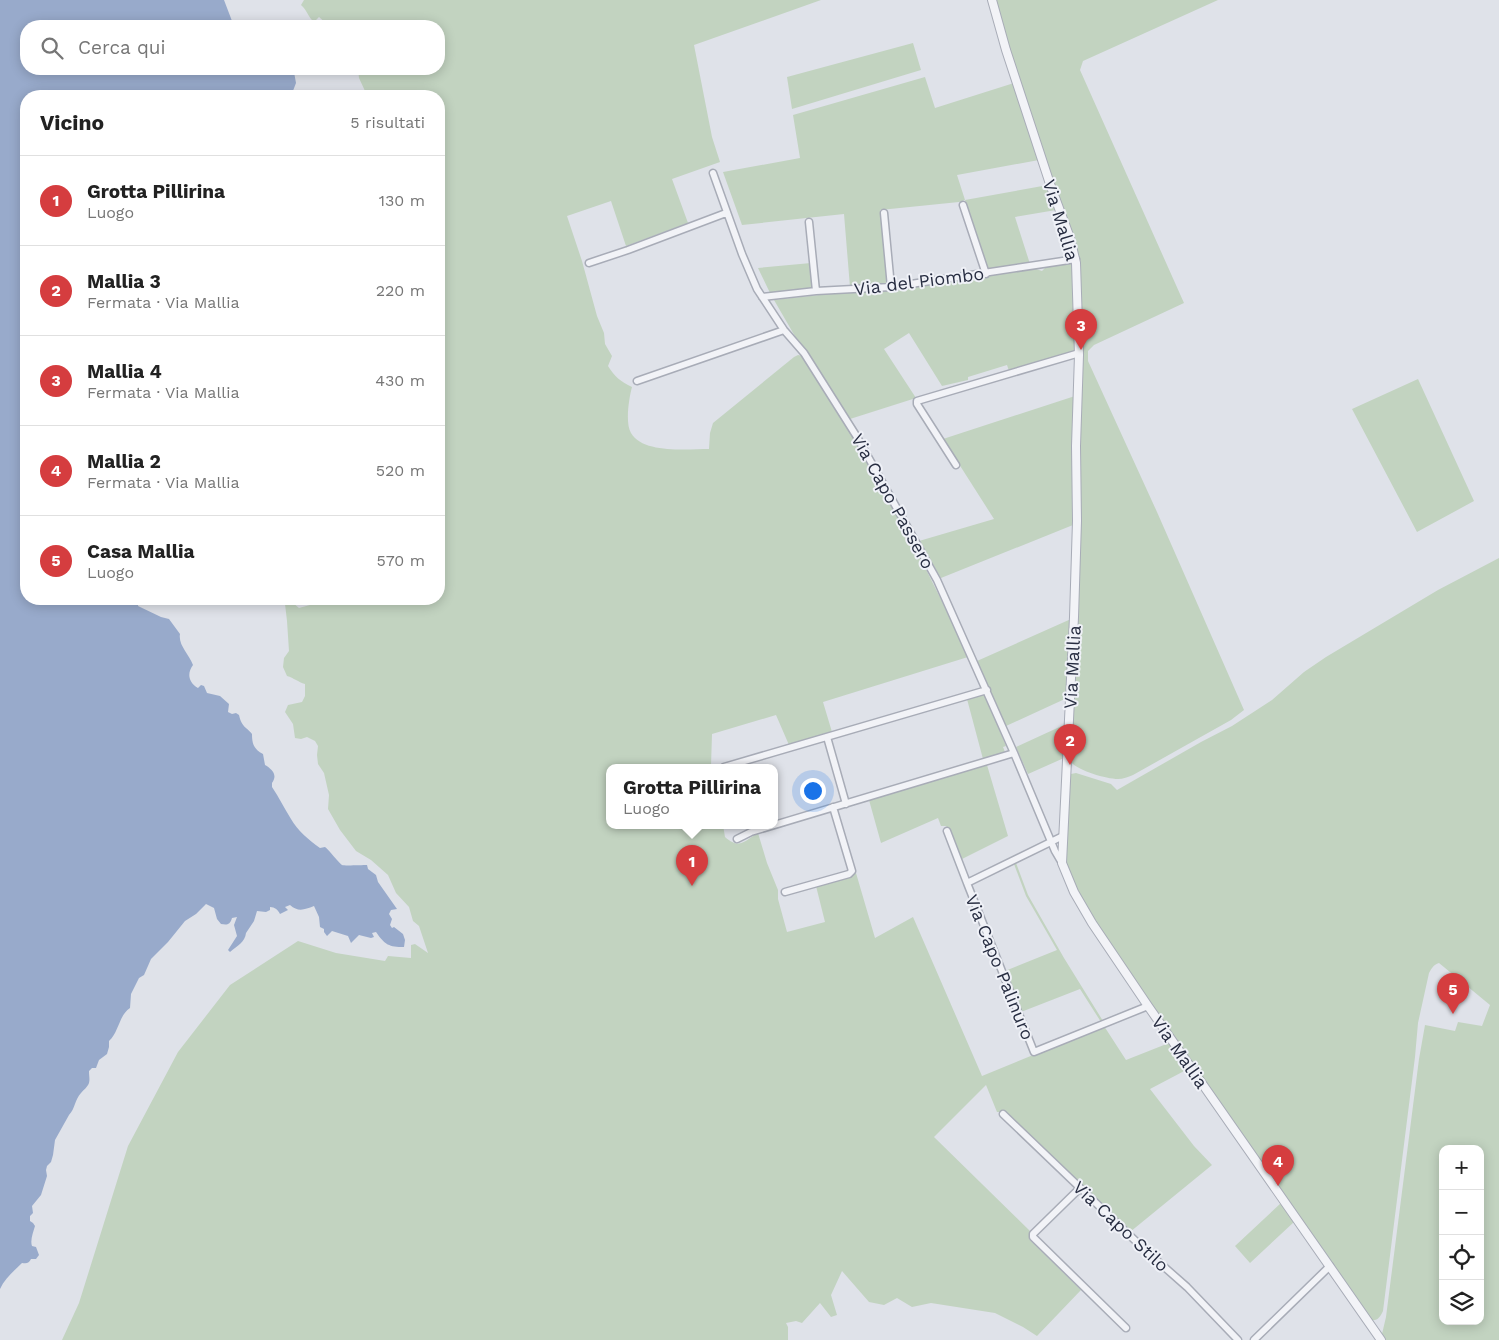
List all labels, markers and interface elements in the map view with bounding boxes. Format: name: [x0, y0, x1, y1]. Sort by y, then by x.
search box: [20, 20, 445, 75]
icon: search: [38, 34, 66, 62]
text: Cerca qui: [78, 36, 166, 59]
text: Vicino: [40, 110, 104, 135]
text: 5 risultati: [350, 113, 425, 132]
street label: Via Mallia: [1039, 177, 1083, 263]
text: Grotta Pillirina: [87, 180, 225, 203]
text: 1: [53, 191, 59, 210]
text: 130 m: [379, 191, 425, 210]
text: Luogo: [87, 203, 134, 222]
street label: Via del Piombo: [853, 263, 985, 299]
text: Mallia 3: [87, 270, 161, 293]
text: 2: [51, 281, 61, 300]
text: 220 m: [376, 281, 425, 300]
text: Fermata · Via Mallia: [87, 293, 240, 312]
pin: 3: [1065, 309, 1097, 350]
text: Mallia 4: [87, 360, 162, 383]
text: 3: [51, 371, 61, 390]
text: 430 m: [375, 371, 425, 390]
text: Fermata · Via Mallia: [87, 383, 240, 402]
street label: Via Capo Passero: [847, 430, 939, 572]
text: Mallia 2: [87, 450, 161, 473]
text: 4: [51, 461, 61, 480]
text: 520 m: [376, 461, 425, 480]
text: Fermata · Via Mallia: [87, 473, 240, 492]
text: Casa Mallia: [87, 540, 195, 563]
text: 5: [51, 551, 61, 570]
text: 570 m: [376, 551, 425, 570]
text: Luogo: [87, 563, 134, 582]
street label: Via Mallia: [1059, 625, 1085, 709]
pin: 2: [1054, 724, 1086, 765]
popup: [606, 764, 778, 829]
text: Grotta Pillirina: [623, 776, 761, 799]
your location: [800, 778, 826, 804]
text: Luogo: [623, 799, 670, 818]
pin: 1: [676, 845, 708, 886]
street label: Via Capo Palinuro: [961, 891, 1039, 1043]
pin: 5: [1437, 973, 1469, 1014]
street label: Via Mallia: [1147, 1012, 1213, 1092]
pin: 4: [1262, 1145, 1294, 1186]
map controls: [1439, 1145, 1484, 1325]
button: +: [1439, 1145, 1484, 1190]
street label: Via Capo Stilo: [1069, 1176, 1173, 1276]
button: −: [1439, 1190, 1484, 1235]
button: locate: [1439, 1235, 1484, 1280]
button: layers: [1439, 1280, 1484, 1325]

